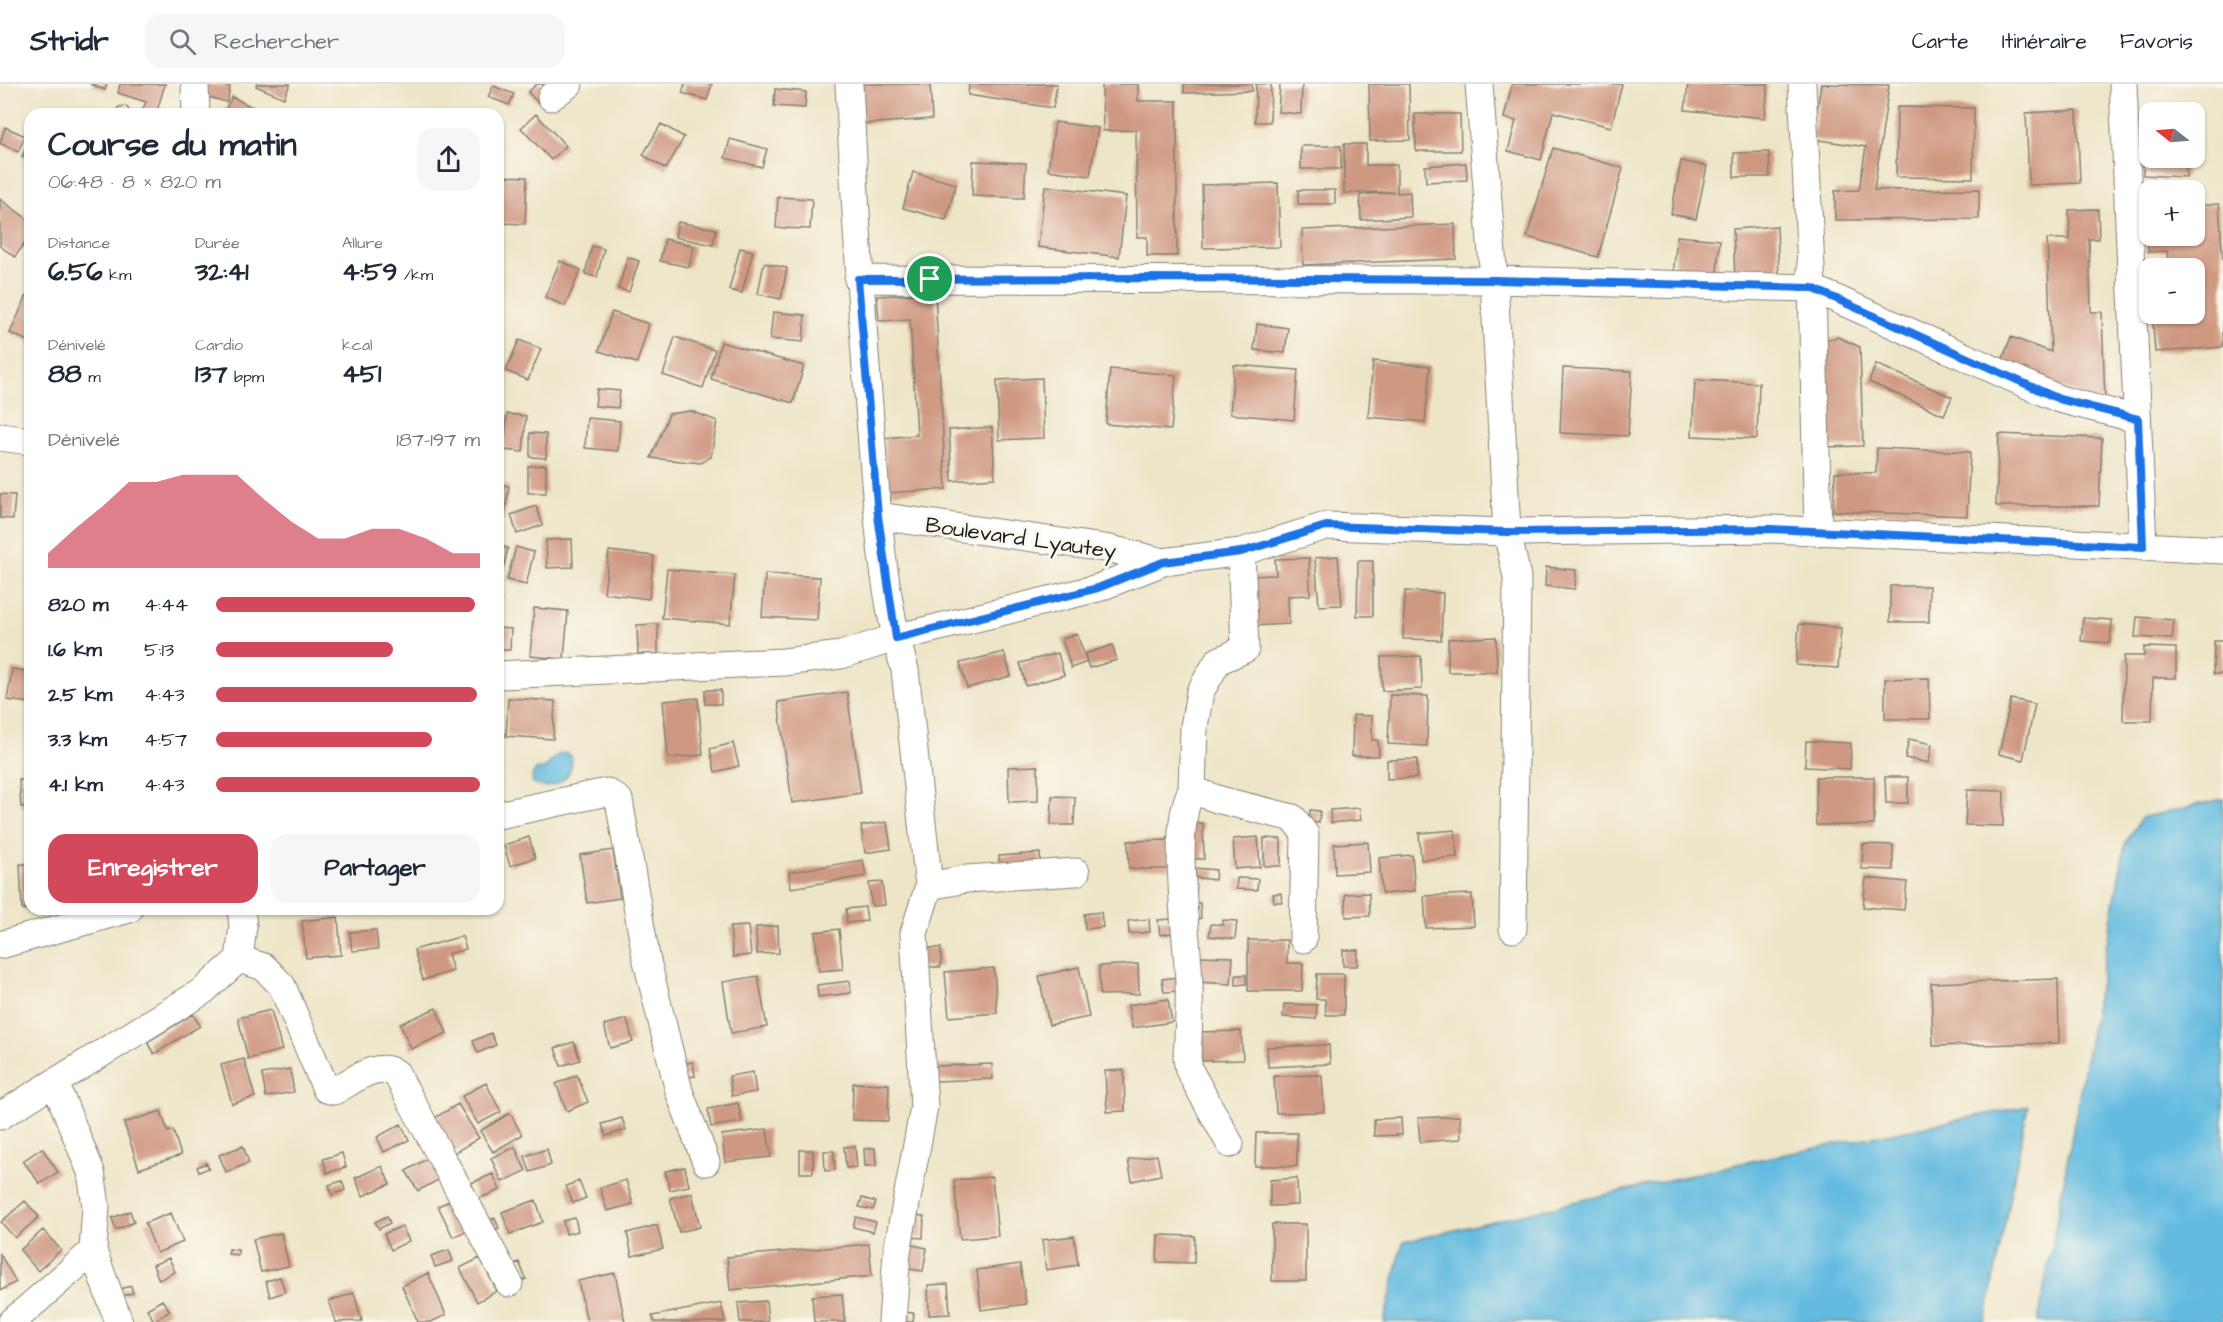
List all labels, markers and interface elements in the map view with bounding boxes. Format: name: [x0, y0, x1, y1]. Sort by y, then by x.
search box: [145, 14, 565, 68]
text: Stridr: [30, 22, 109, 61]
icon: search: [166, 25, 199, 58]
text: Rechercher: [214, 26, 339, 57]
text: Carte: [1912, 27, 1969, 56]
text: Itinéraire: [2002, 27, 2087, 56]
text: Favoris: [2120, 27, 2193, 56]
north arrow: [2139, 102, 2205, 168]
map controls: [2139, 102, 2205, 324]
text: Course du matin: [48, 122, 297, 168]
button: share: [417, 128, 480, 191]
text: 06:48 · 8 × 820 m: [48, 168, 221, 196]
button: +: [2139, 180, 2205, 246]
text: Distance: [48, 232, 110, 254]
text: Durée: [195, 232, 240, 254]
text: Allure: [342, 232, 383, 254]
pin: [904, 253, 955, 304]
text: 6.56: [48, 254, 103, 290]
text: 32:41: [195, 254, 248, 290]
text: 4:59: [342, 254, 397, 290]
button: −: [2139, 258, 2205, 324]
icon: arrive: [913, 262, 946, 295]
text: km: [103, 264, 131, 286]
text: /km: [397, 264, 433, 286]
text: Dénivelé: [48, 334, 106, 356]
text: Cardio: [195, 334, 243, 356]
text: kcal: [342, 334, 373, 356]
text: 88: [48, 356, 82, 392]
text: 137: [195, 356, 228, 392]
text: 451: [342, 356, 381, 392]
text: m: [82, 366, 101, 388]
text: bpm: [228, 366, 264, 388]
text: Dénivelé: [48, 426, 120, 454]
text: 187–197 m: [396, 426, 480, 454]
street label: Boulevard Lyautey: [923, 510, 1118, 568]
text: 820 m: [48, 591, 109, 619]
text: 4:44: [144, 591, 188, 619]
text: 1.6 km: [48, 636, 102, 664]
text: 5:13: [144, 636, 174, 664]
text: 2.5 km: [48, 681, 112, 709]
text: 4:43: [144, 681, 185, 709]
text: 3.3 km: [48, 726, 107, 754]
text: 4:57: [144, 726, 187, 754]
text: 4.1 km: [48, 771, 103, 799]
text: 4:43: [144, 771, 185, 799]
button: Enregistrer: [48, 834, 258, 903]
button: Partager: [270, 834, 480, 903]

